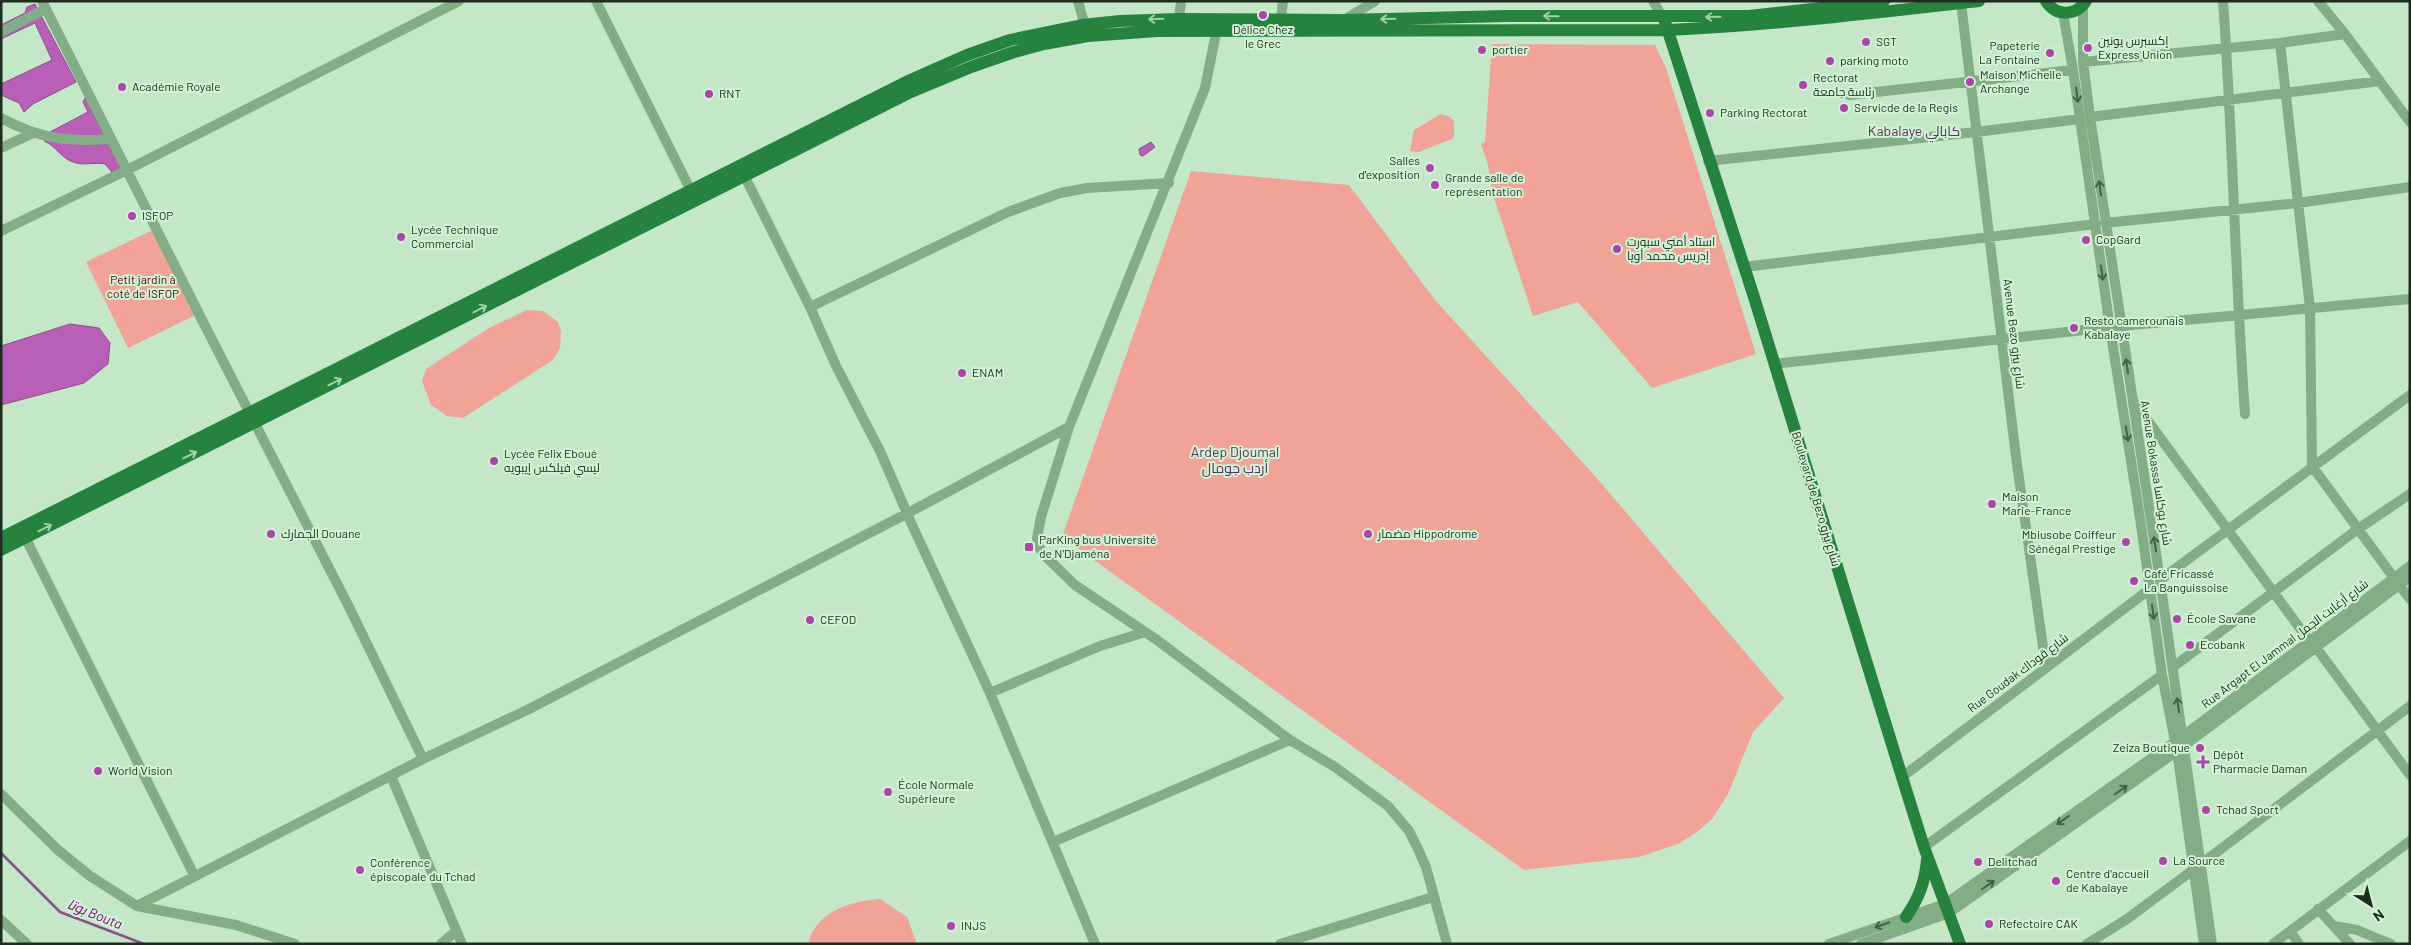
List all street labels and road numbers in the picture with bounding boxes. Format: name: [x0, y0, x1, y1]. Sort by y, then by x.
street label: Avenue Bezo شارع بيزو: [1999, 278, 2029, 390]
street label: Avenue Bokassa شارع بوكاسا: [2137, 399, 2175, 547]
street label: Boulevard de Bezo شارع بيزو: [1788, 429, 1844, 569]
street label: Rue Argapt El Jammal شارع أرغابت الجمل: [2198, 576, 2372, 712]
street label: Rue Goudak شارع قوداك: [1964, 630, 2072, 716]

